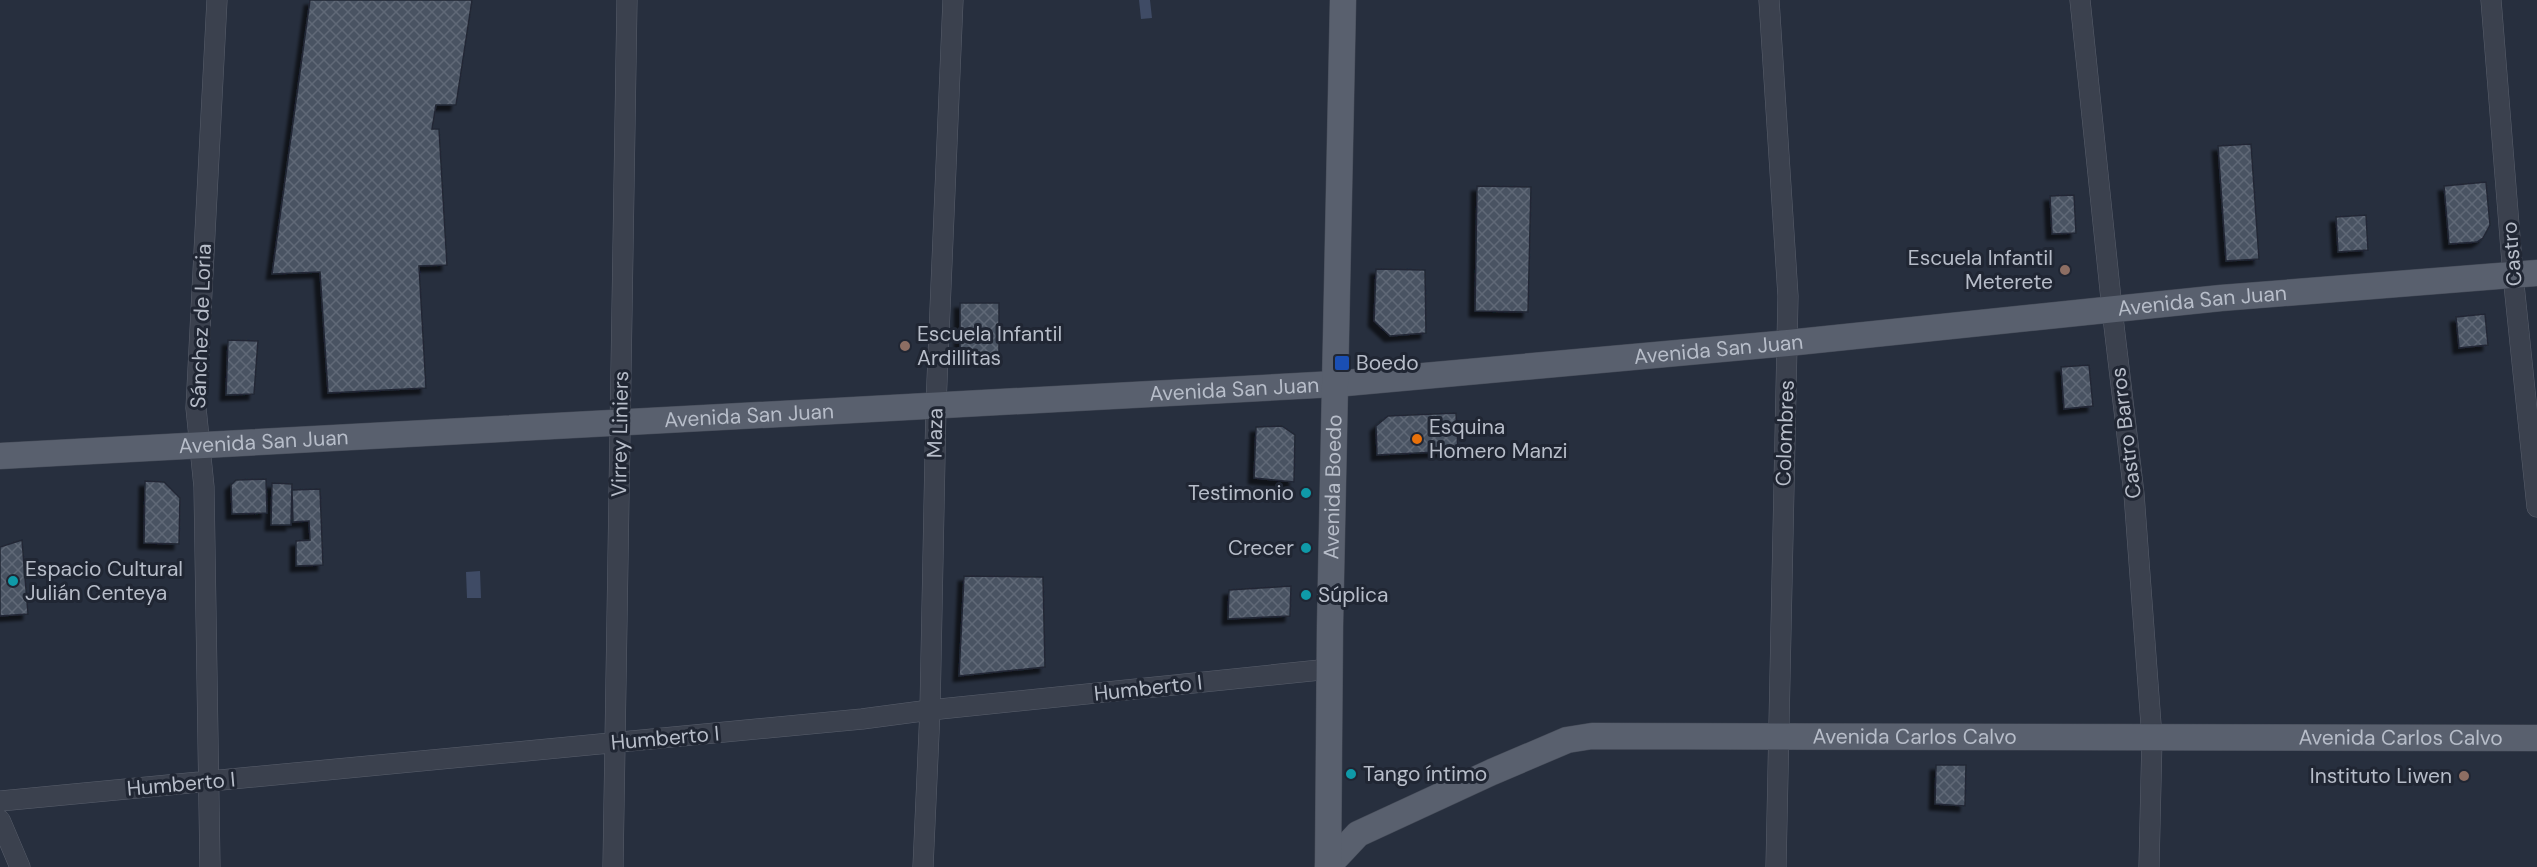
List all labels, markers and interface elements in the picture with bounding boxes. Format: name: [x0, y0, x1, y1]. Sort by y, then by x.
street label: Castro: [2495, 221, 2529, 287]
street label: Sánchez de Loria: [184, 243, 218, 409]
place label: Escuela Infantil Meterete: [1908, 244, 2053, 296]
marker: Escuela Infantil Meterete: [2058, 263, 2072, 277]
street label: Avenida San Juan: [2116, 279, 2288, 323]
place label: Escuela Infantil Ardillitas: [917, 320, 1062, 372]
street label: Avenida San Juan: [1633, 328, 1805, 371]
marker: Escuela Infantil Ardillitas: [898, 339, 912, 353]
place label: Boedo: [1356, 349, 1419, 377]
marker: Boedo: [1333, 354, 1351, 372]
street label: Castro Barros: [2104, 366, 2148, 500]
street label: Virrey Liniers: [605, 371, 635, 497]
street label: Avenida San Juan: [1149, 371, 1320, 408]
street label: Colombres: [1769, 379, 1801, 487]
street label: Avenida San Juan: [663, 397, 835, 434]
street label: Maza: [921, 408, 949, 458]
place label: Esquina Homero Manzi: [1429, 413, 1568, 465]
street label: Avenida Boedo: [1317, 414, 1348, 560]
street label: Avenida San Juan: [178, 423, 349, 460]
marker: Esquina Homero Manzi: [1410, 432, 1424, 446]
place label: Testimonio: [1188, 479, 1294, 507]
marker: Testimonio: [1299, 486, 1313, 500]
place label: Crecer: [1228, 534, 1294, 562]
marker: Crecer: [1299, 541, 1313, 555]
place label: Espacio Cultural Julián Centeya: [25, 555, 183, 607]
marker: Espacio Cultural Julián Centeya: [6, 574, 20, 588]
place label: Súplica: [1318, 581, 1389, 609]
marker: Súplica: [1299, 588, 1313, 602]
street label: Humberto I: [1092, 668, 1204, 708]
street label: Humberto I: [610, 719, 720, 757]
street label: Avenida Carlos Calvo: [1812, 722, 2017, 751]
street label: Avenida Carlos Calvo: [2298, 723, 2503, 752]
place label: Tango íntimo: [1363, 760, 1487, 788]
place label: Instituto Liwen: [2310, 762, 2452, 790]
street label: Humberto I: [126, 765, 236, 803]
marker: Tango íntimo: [1344, 767, 1358, 781]
marker: Instituto Liwen: [2457, 769, 2471, 783]

